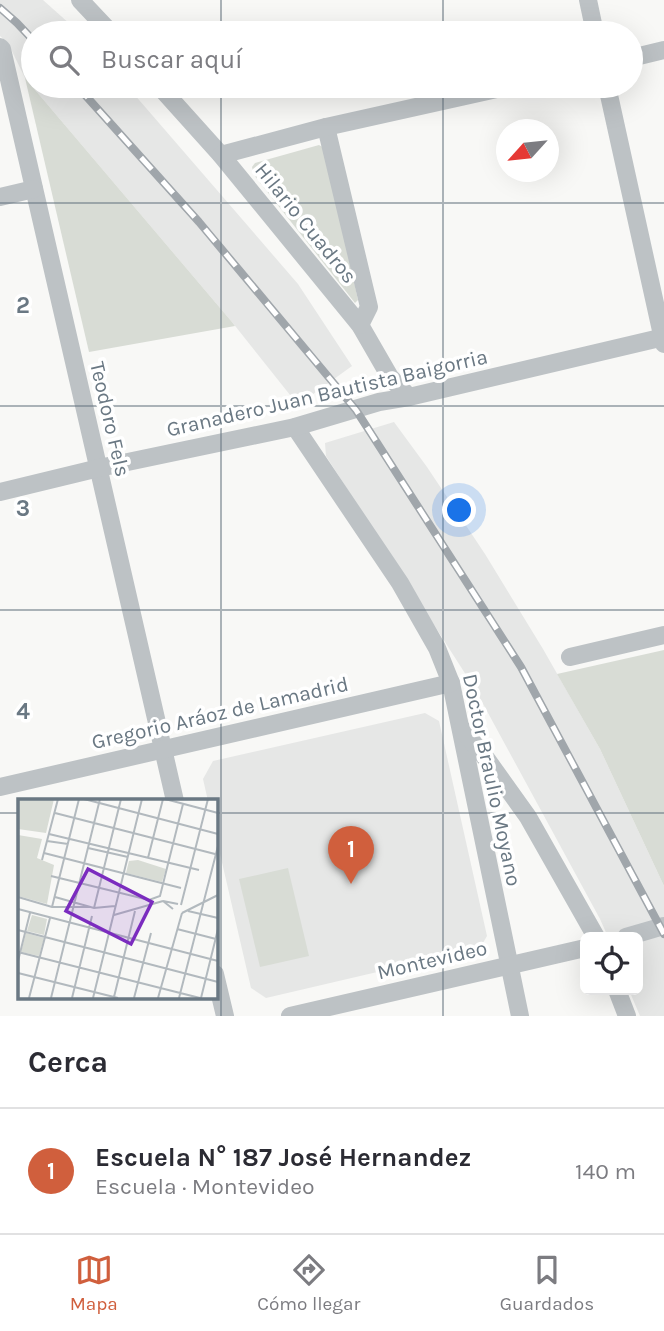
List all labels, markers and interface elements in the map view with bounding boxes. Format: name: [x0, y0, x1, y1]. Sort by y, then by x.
search box: [21, 21, 643, 98]
icon: search: [45, 41, 83, 79]
text: Buscar aquí: [101, 44, 243, 75]
north arrow: [496, 119, 559, 182]
street label: Hilario Cuadros: [250, 158, 362, 288]
text: 2: [16, 292, 30, 319]
street label: Granadero Juan Bautista Baigorria: [164, 344, 490, 442]
street label: Teodoro Fels: [85, 359, 135, 479]
your location: [442, 493, 476, 527]
text: 3: [16, 495, 30, 522]
street label: Gregorio Aráoz de Lamadrid: [89, 672, 351, 754]
street label: Doctor Braulio Moyano: [458, 672, 526, 888]
text: 4: [16, 698, 30, 725]
inset map: [18, 799, 217, 998]
pin: 1: [328, 826, 374, 884]
map controls: [580, 932, 643, 995]
button: locate: [580, 932, 643, 995]
street label: Montevideo: [375, 936, 489, 984]
text: Cerca: [28, 1044, 108, 1080]
text: Escuela N° 187 José Hernandez: [95, 1142, 471, 1173]
text: 1: [47, 1158, 55, 1185]
text: 140 m: [575, 1158, 636, 1185]
text: Escuela · Montevideo: [95, 1173, 315, 1200]
tab: Mapa: [70, 1251, 118, 1315]
tab: Cómo llegar: [257, 1251, 360, 1315]
tab: Guardados: [500, 1251, 594, 1315]

